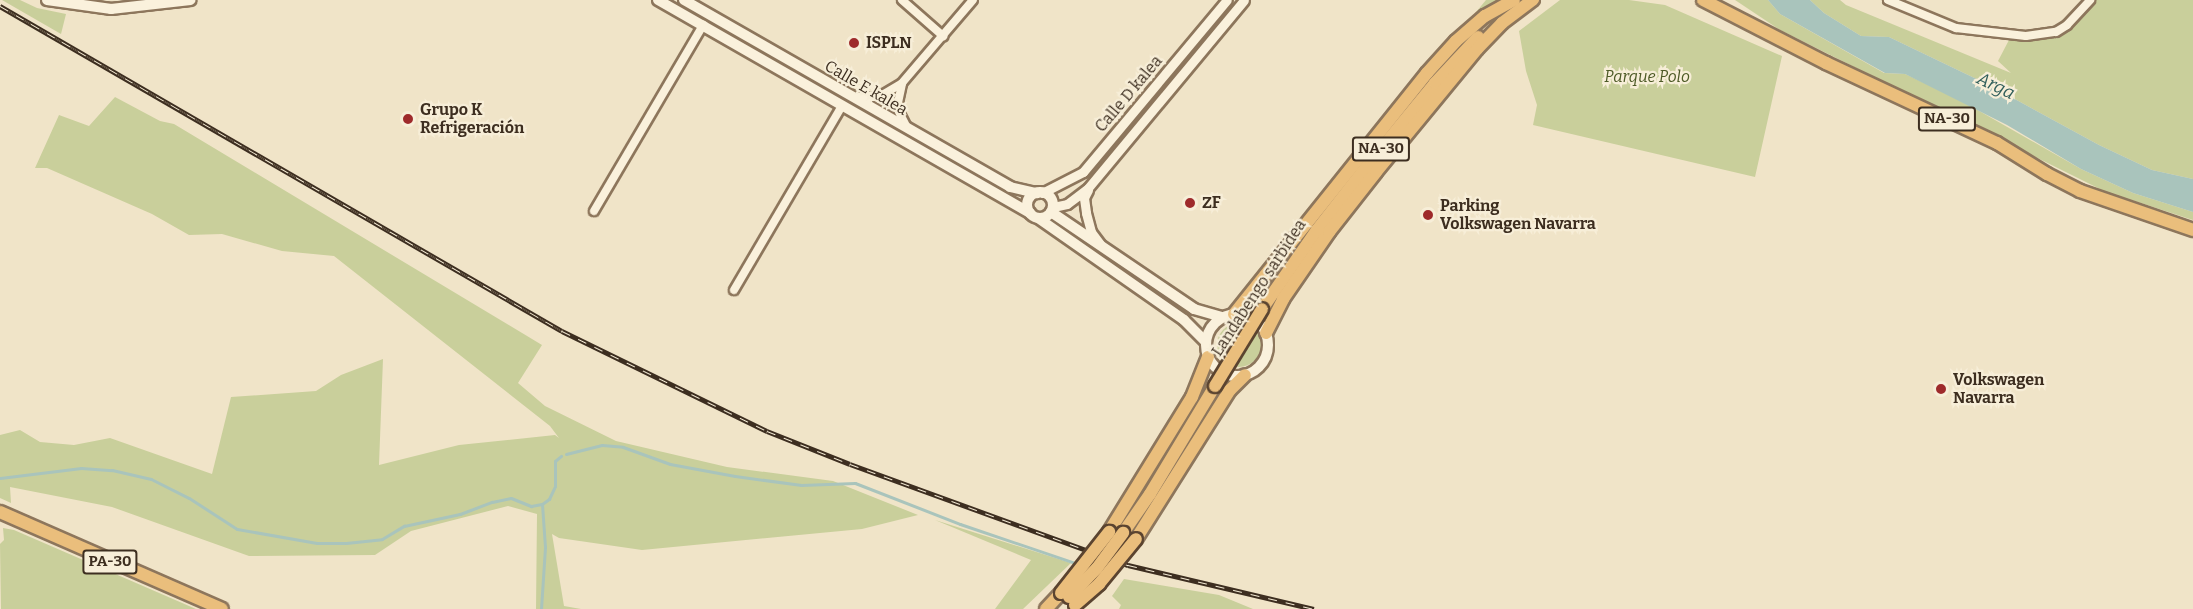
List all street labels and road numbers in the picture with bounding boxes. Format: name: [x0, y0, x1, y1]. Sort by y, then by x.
street label: Calle D kalea: [1091, 52, 1167, 136]
street label: Calle E kalea: [821, 57, 911, 119]
road number: NA-30: [1917, 107, 1977, 131]
road number: NA-30: [1351, 137, 1411, 161]
street label: Landabengo sarbidea: [1208, 216, 1310, 360]
road number: PA-30: [82, 550, 138, 574]

